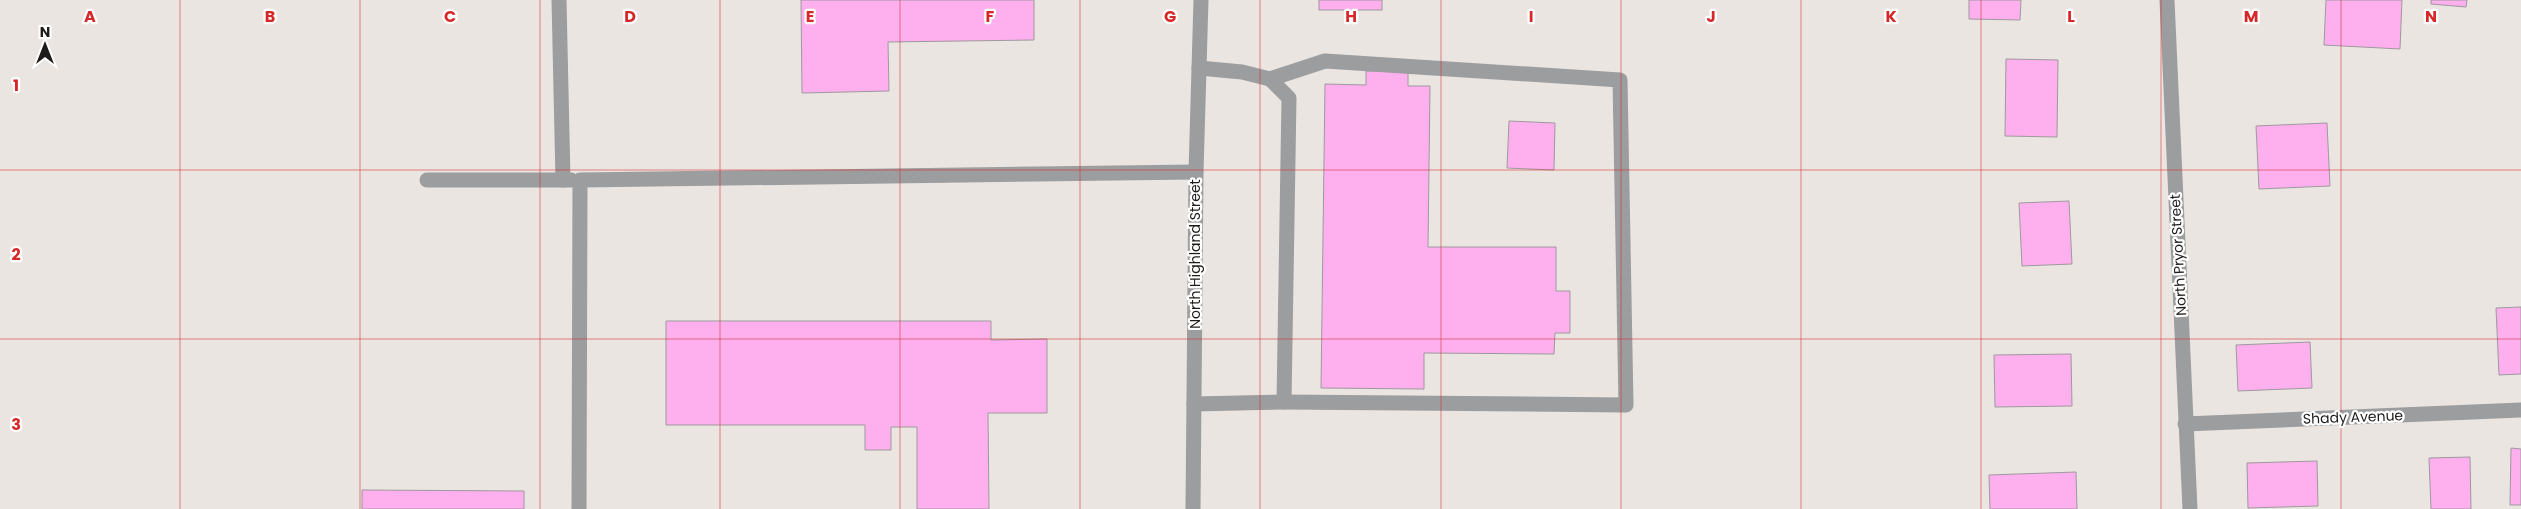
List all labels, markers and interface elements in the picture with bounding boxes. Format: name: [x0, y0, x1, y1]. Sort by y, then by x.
text: A: [84, 5, 96, 28]
text: B: [265, 5, 275, 28]
text: C: [444, 5, 456, 28]
text: D: [624, 5, 636, 28]
text: E: [806, 5, 814, 28]
text: F: [986, 5, 995, 28]
text: G: [1164, 5, 1176, 28]
text: H: [1345, 5, 1357, 28]
text: I: [1529, 5, 1533, 28]
text: J: [1706, 5, 1716, 28]
text: K: [1885, 5, 1897, 28]
text: L: [2067, 5, 2075, 28]
text: M: [2244, 5, 2258, 28]
text: N: [2425, 5, 2437, 28]
north arrow: [20, 20, 70, 70]
text: N: [40, 22, 50, 42]
text: 1: [13, 74, 19, 97]
street label: North Highland Street: [1185, 179, 1205, 329]
street label: North Pryor Street: [2165, 194, 2191, 316]
text: 2: [11, 243, 21, 266]
street label: Shady Avenue: [2303, 405, 2404, 429]
text: 3: [11, 413, 21, 436]

